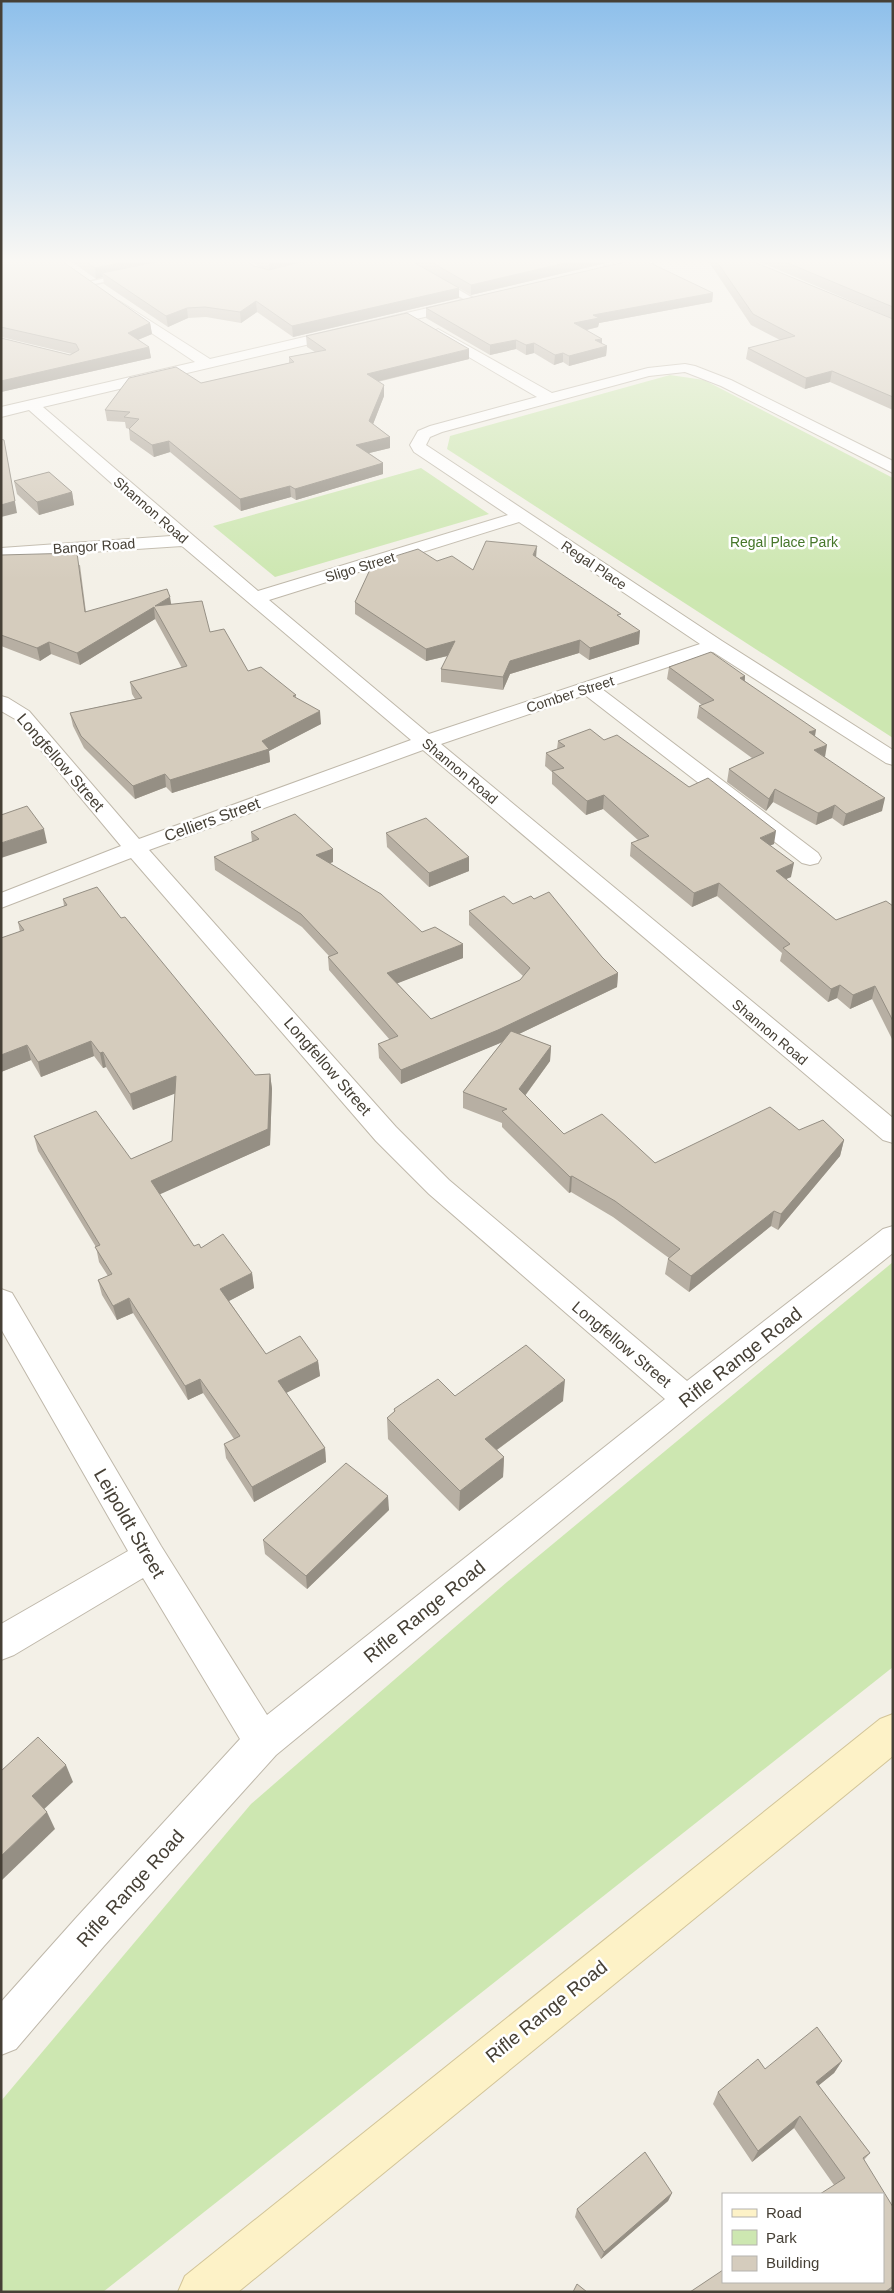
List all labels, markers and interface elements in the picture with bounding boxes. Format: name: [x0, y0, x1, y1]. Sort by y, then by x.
street label: Shannon Road: [110, 473, 192, 547]
park label: Regal Place Park: [730, 534, 839, 550]
street label: Bangor Road: [52, 535, 136, 557]
street label: Regal Place: [558, 537, 630, 593]
street label: Sligo Street: [323, 549, 397, 585]
street label: Comber Street: [524, 672, 616, 716]
street label: Longfellow Street: [14, 710, 108, 815]
street label: Shannon Road: [419, 735, 501, 807]
street label: Celliers Street: [162, 794, 263, 845]
street label: Shannon Road: [729, 996, 811, 1068]
street label: Longfellow Street: [281, 1014, 375, 1119]
street label: Longfellow Street: [569, 1298, 675, 1391]
street label: Rifle Range Road: [675, 1303, 806, 1412]
street label: Leipoldt Street: [90, 1465, 170, 1582]
street label: Rifle Range Road: [359, 1556, 489, 1667]
street label: Rifle Range Road: [72, 1826, 188, 1951]
street label: Rifle Range Road: [481, 1956, 611, 2067]
legend: [722, 2193, 884, 2283]
text: Road: [766, 2204, 802, 2221]
text: Park: [766, 2229, 797, 2246]
text: Building: [766, 2254, 819, 2271]

